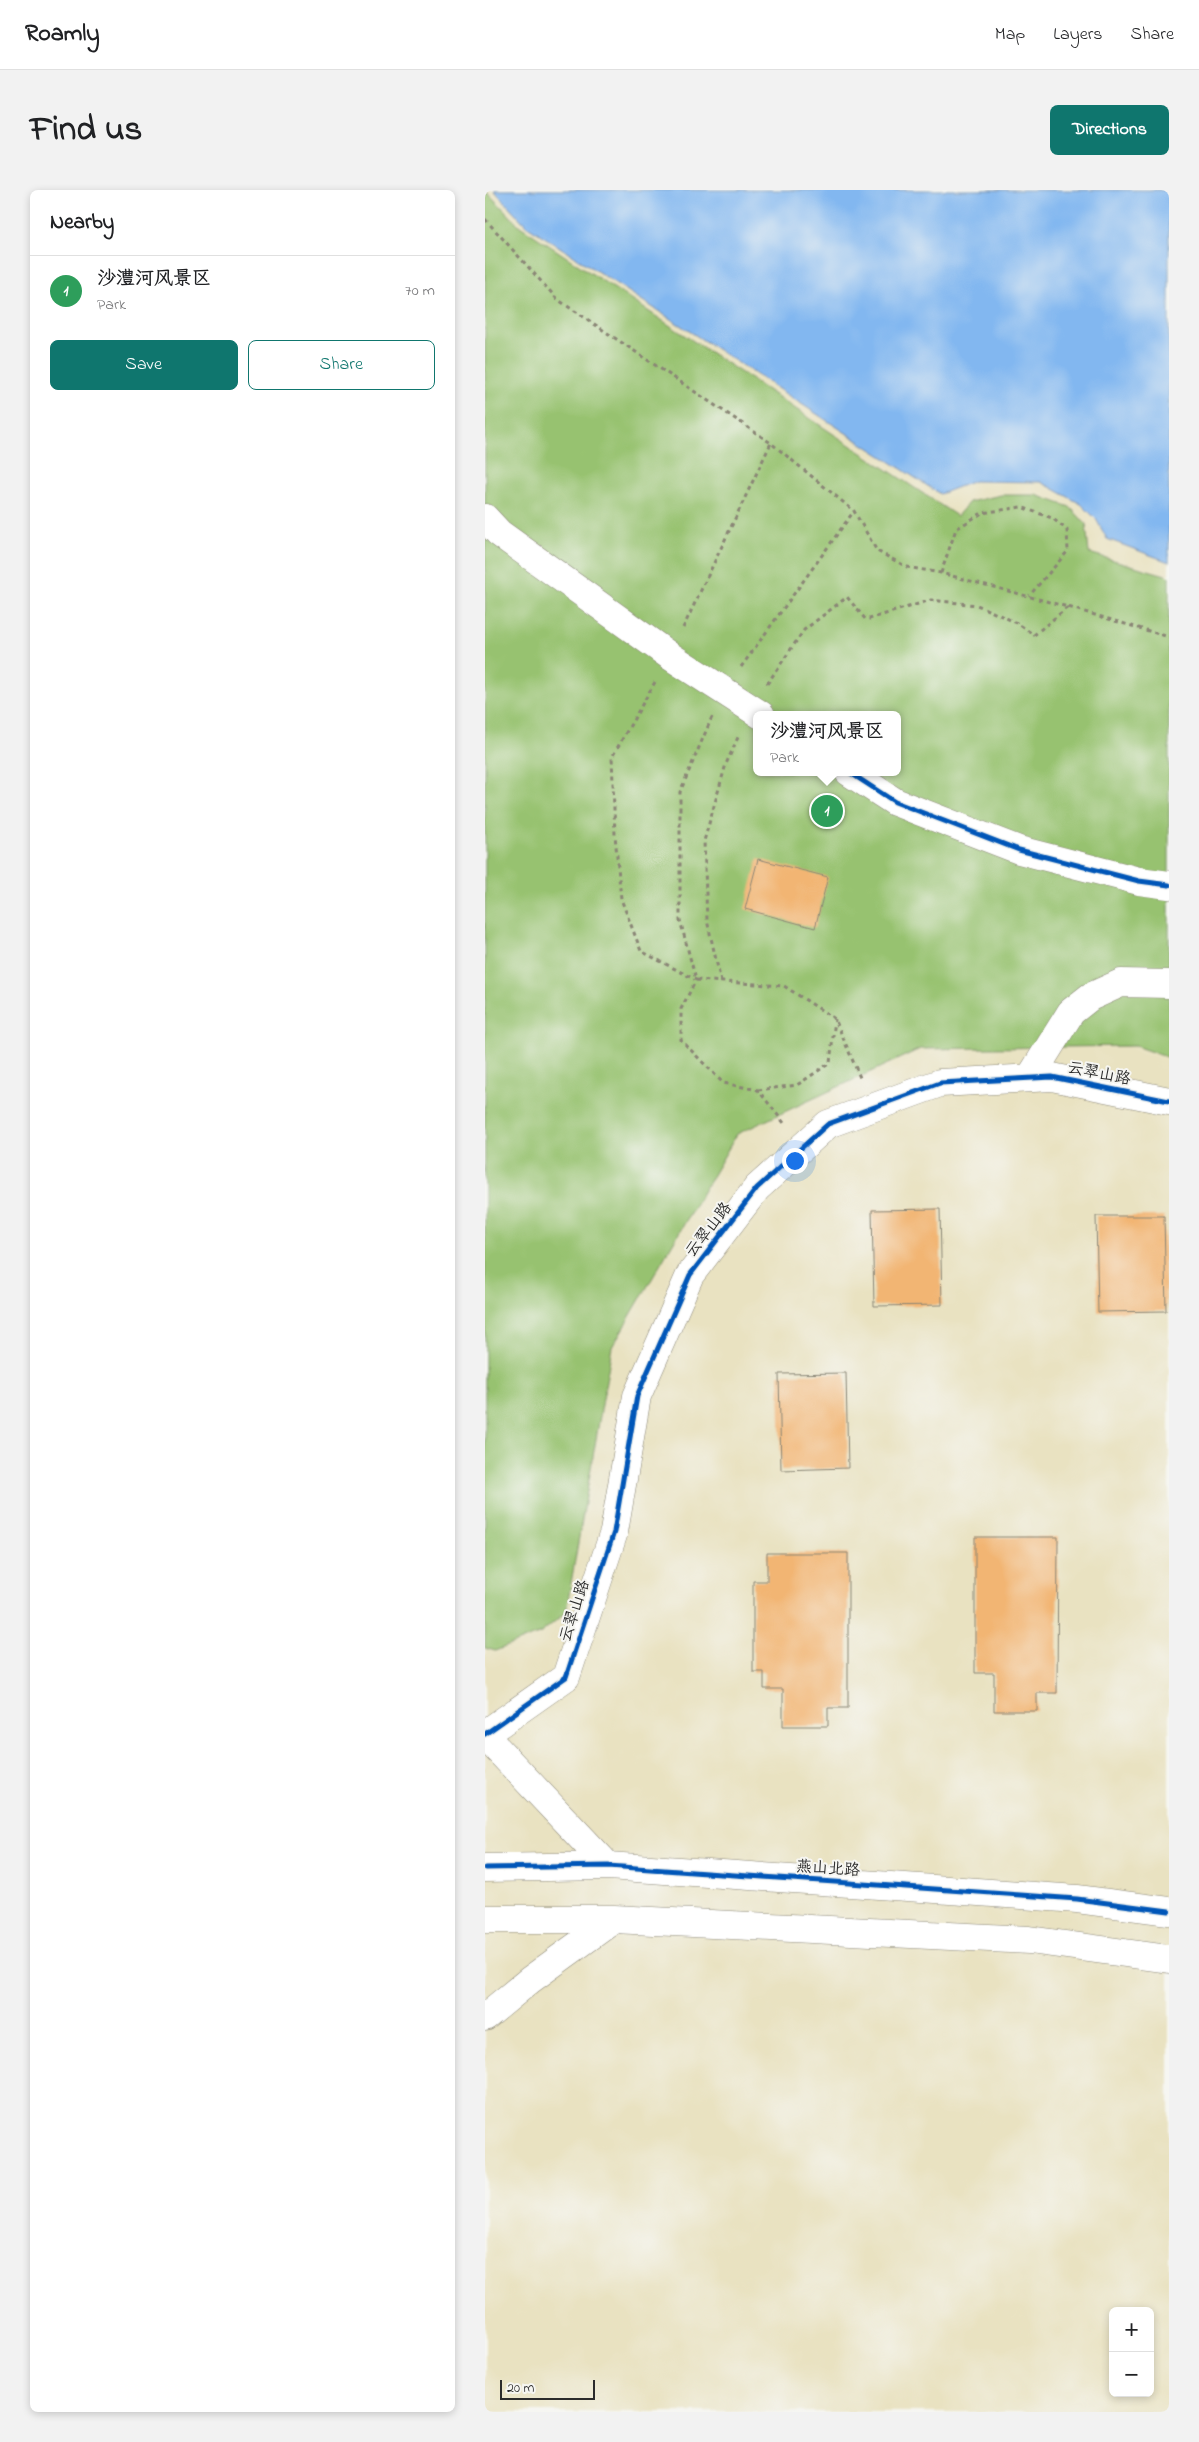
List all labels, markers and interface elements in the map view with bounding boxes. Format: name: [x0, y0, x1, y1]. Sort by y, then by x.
text: Roamly: [25, 17, 100, 52]
text: Map: [995, 22, 1025, 48]
text: Layers: [1053, 22, 1103, 48]
text: Share: [1131, 22, 1174, 48]
text: Find us: [30, 105, 142, 156]
button: Directions: [1050, 105, 1169, 155]
text: Nearby: [50, 208, 114, 238]
text: 沙澧河风景区: [97, 266, 211, 293]
text: 1: [63, 279, 69, 303]
text: 70 m: [405, 279, 435, 303]
text: Park: [97, 293, 126, 317]
button: Save: [50, 340, 238, 390]
button: Share: [248, 340, 435, 390]
popup: [753, 711, 901, 776]
text: 沙澧河风景区: [770, 719, 884, 746]
text: Park: [770, 746, 799, 770]
pin: 1: [811, 792, 843, 830]
street label: 云翠山路: [1065, 1056, 1133, 1092]
your location: [782, 1148, 808, 1174]
street label: 云翠山路: [680, 1197, 738, 1263]
street label: 云翠山路: [554, 1577, 596, 1645]
street label: 燕山北路: [795, 1855, 861, 1883]
map controls: [1109, 2307, 1154, 2397]
button: +: [1109, 2307, 1154, 2352]
button: −: [1109, 2352, 1154, 2397]
scale bar: [500, 2377, 595, 2400]
text: 20 m: [507, 2378, 534, 2399]

